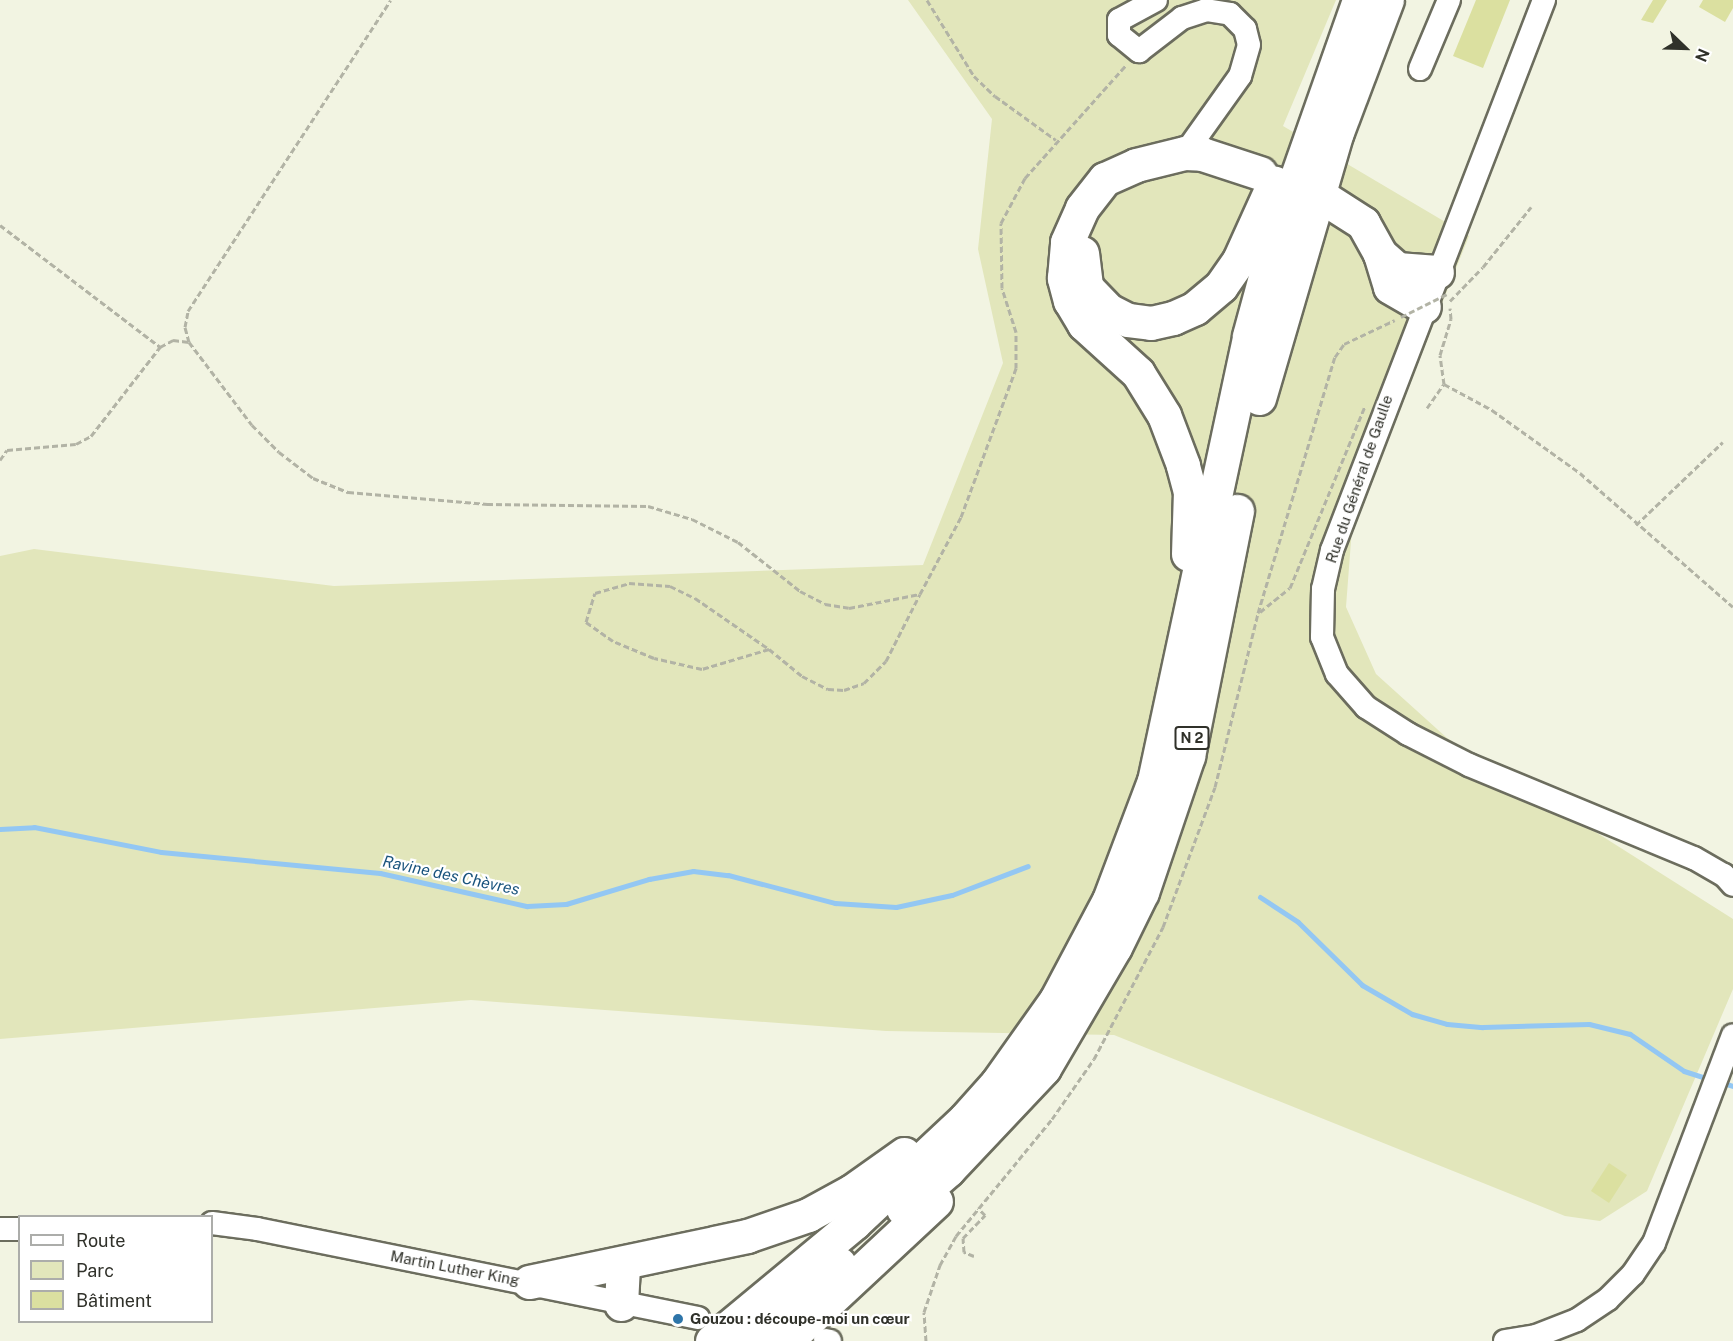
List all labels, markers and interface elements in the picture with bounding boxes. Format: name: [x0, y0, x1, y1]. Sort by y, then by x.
north arrow: [1655, 18, 1715, 78]
text: N: [1691, 46, 1713, 65]
street label: Rue du Général de Gaulle: [1322, 392, 1396, 566]
road number: N 2: [1174, 727, 1210, 749]
water label: Ravine des Chèvres: [381, 852, 521, 900]
legend: [18, 1215, 213, 1323]
text: Route: [76, 1230, 125, 1251]
street label: Martin Luther King: [389, 1247, 521, 1289]
text: Parc: [76, 1260, 114, 1281]
text: Bâtiment: [76, 1290, 152, 1311]
place label: Gouzou : découpe-moi un cœur: [690, 1310, 910, 1328]
marker: Gouzou : découpe-moi un cœur: [671, 1312, 685, 1326]

